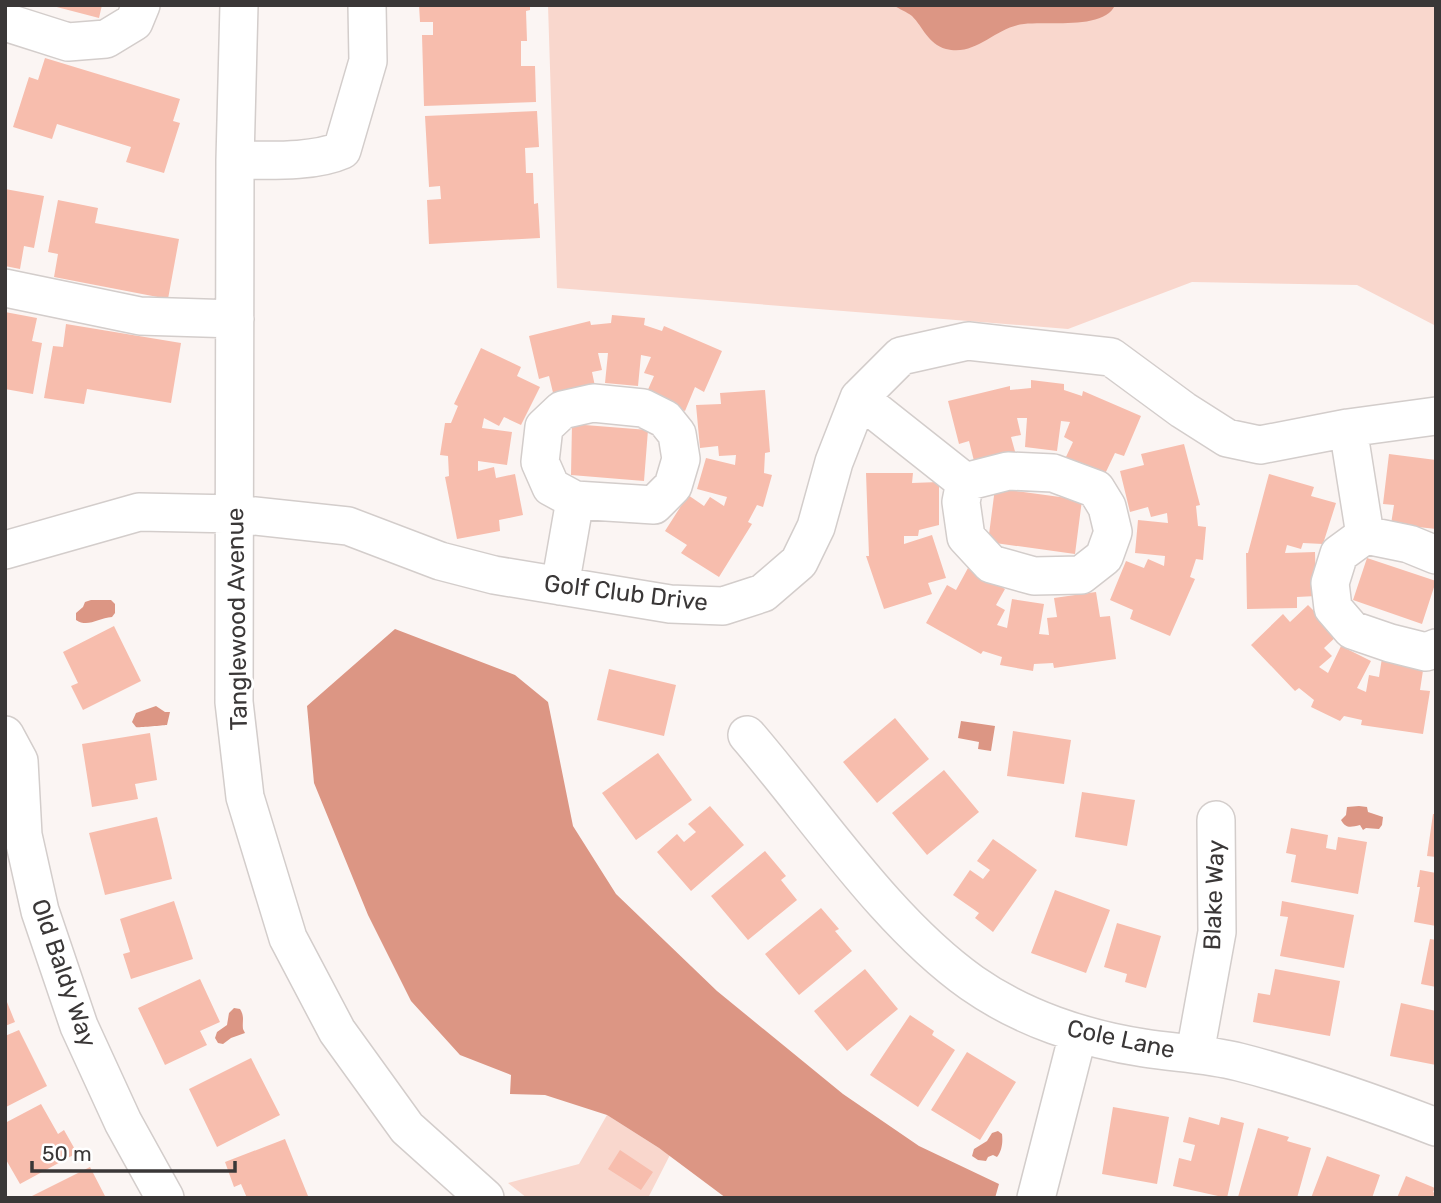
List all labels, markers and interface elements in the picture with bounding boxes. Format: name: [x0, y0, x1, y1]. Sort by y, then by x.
street label: Tanglewood Avenue: [221, 507, 253, 731]
street label: Golf Club Drive: [543, 569, 709, 617]
street label: Blake Way: [1198, 839, 1230, 951]
street label: Old Baldy Way: [26, 895, 102, 1051]
street label: Cole Lane: [1064, 1014, 1178, 1064]
scale bar: [32, 1130, 234, 1174]
text: 50 m: [42, 1141, 92, 1166]

